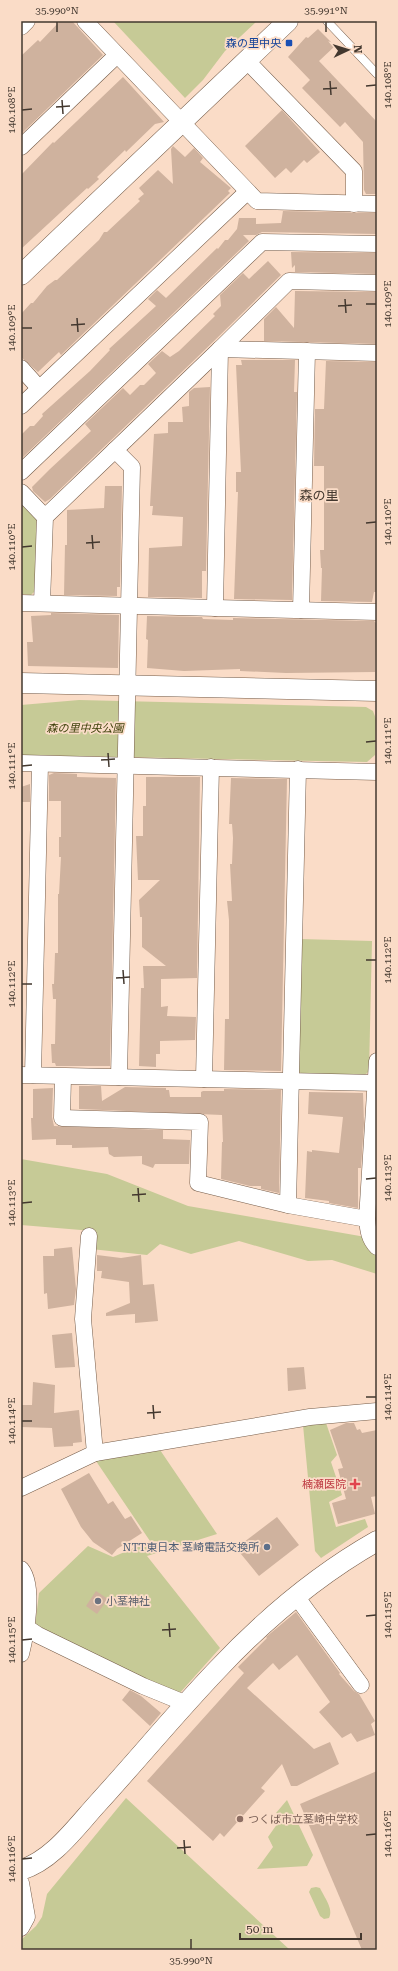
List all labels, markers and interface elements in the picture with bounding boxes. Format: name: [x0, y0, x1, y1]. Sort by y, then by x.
text: 35.990°N: [35, 5, 79, 16]
text: 35.991°N: [304, 5, 348, 16]
north arrow: [328, 30, 368, 70]
place label: 森の里中央: [226, 37, 282, 50]
marker: 森の里中央: [284, 38, 294, 48]
text: N: [351, 45, 364, 55]
text: 140.108°E: [382, 61, 393, 109]
text: 140.108°E: [6, 86, 17, 134]
text: 140.109°E: [382, 280, 393, 328]
text: 140.109°E: [6, 304, 17, 352]
district label: 森の里: [299, 488, 339, 503]
text: 140.110°E: [382, 498, 393, 546]
text: 140.110°E: [6, 523, 17, 571]
text: 140.111°E: [382, 717, 393, 765]
park label: 森の里中央公園: [47, 722, 125, 735]
text: 140.111°E: [6, 742, 17, 790]
text: 140.112°E: [382, 936, 393, 984]
text: 140.112°E: [6, 960, 17, 1008]
text: 140.113°E: [382, 1154, 393, 1202]
text: 140.113°E: [6, 1179, 17, 1227]
text: 140.114°E: [382, 1373, 393, 1421]
text: 140.114°E: [6, 1397, 17, 1445]
place label: 楠瀬医院: [302, 1478, 346, 1491]
marker: 楠瀬医院: [349, 1478, 361, 1490]
place label: NTT東日本 茎崎電話交換所: [123, 1541, 260, 1554]
marker: NTT東日本 茎崎電話交換所: [262, 1542, 272, 1552]
text: 140.115°E: [382, 1591, 393, 1639]
place label: 小茎神社: [106, 1595, 150, 1608]
marker: 小茎神社: [93, 1596, 103, 1606]
text: 140.115°E: [6, 1616, 17, 1664]
text: 140.116°E: [382, 1810, 393, 1858]
place label: つくば市立茎崎中学校: [248, 1813, 358, 1826]
marker: つくば市立茎崎中学校: [235, 1814, 245, 1824]
text: 140.116°E: [6, 1835, 17, 1883]
scale bar: [240, 1915, 361, 1941]
text: 50 m: [246, 1922, 273, 1936]
text: 35.990°N: [169, 1955, 213, 1966]

